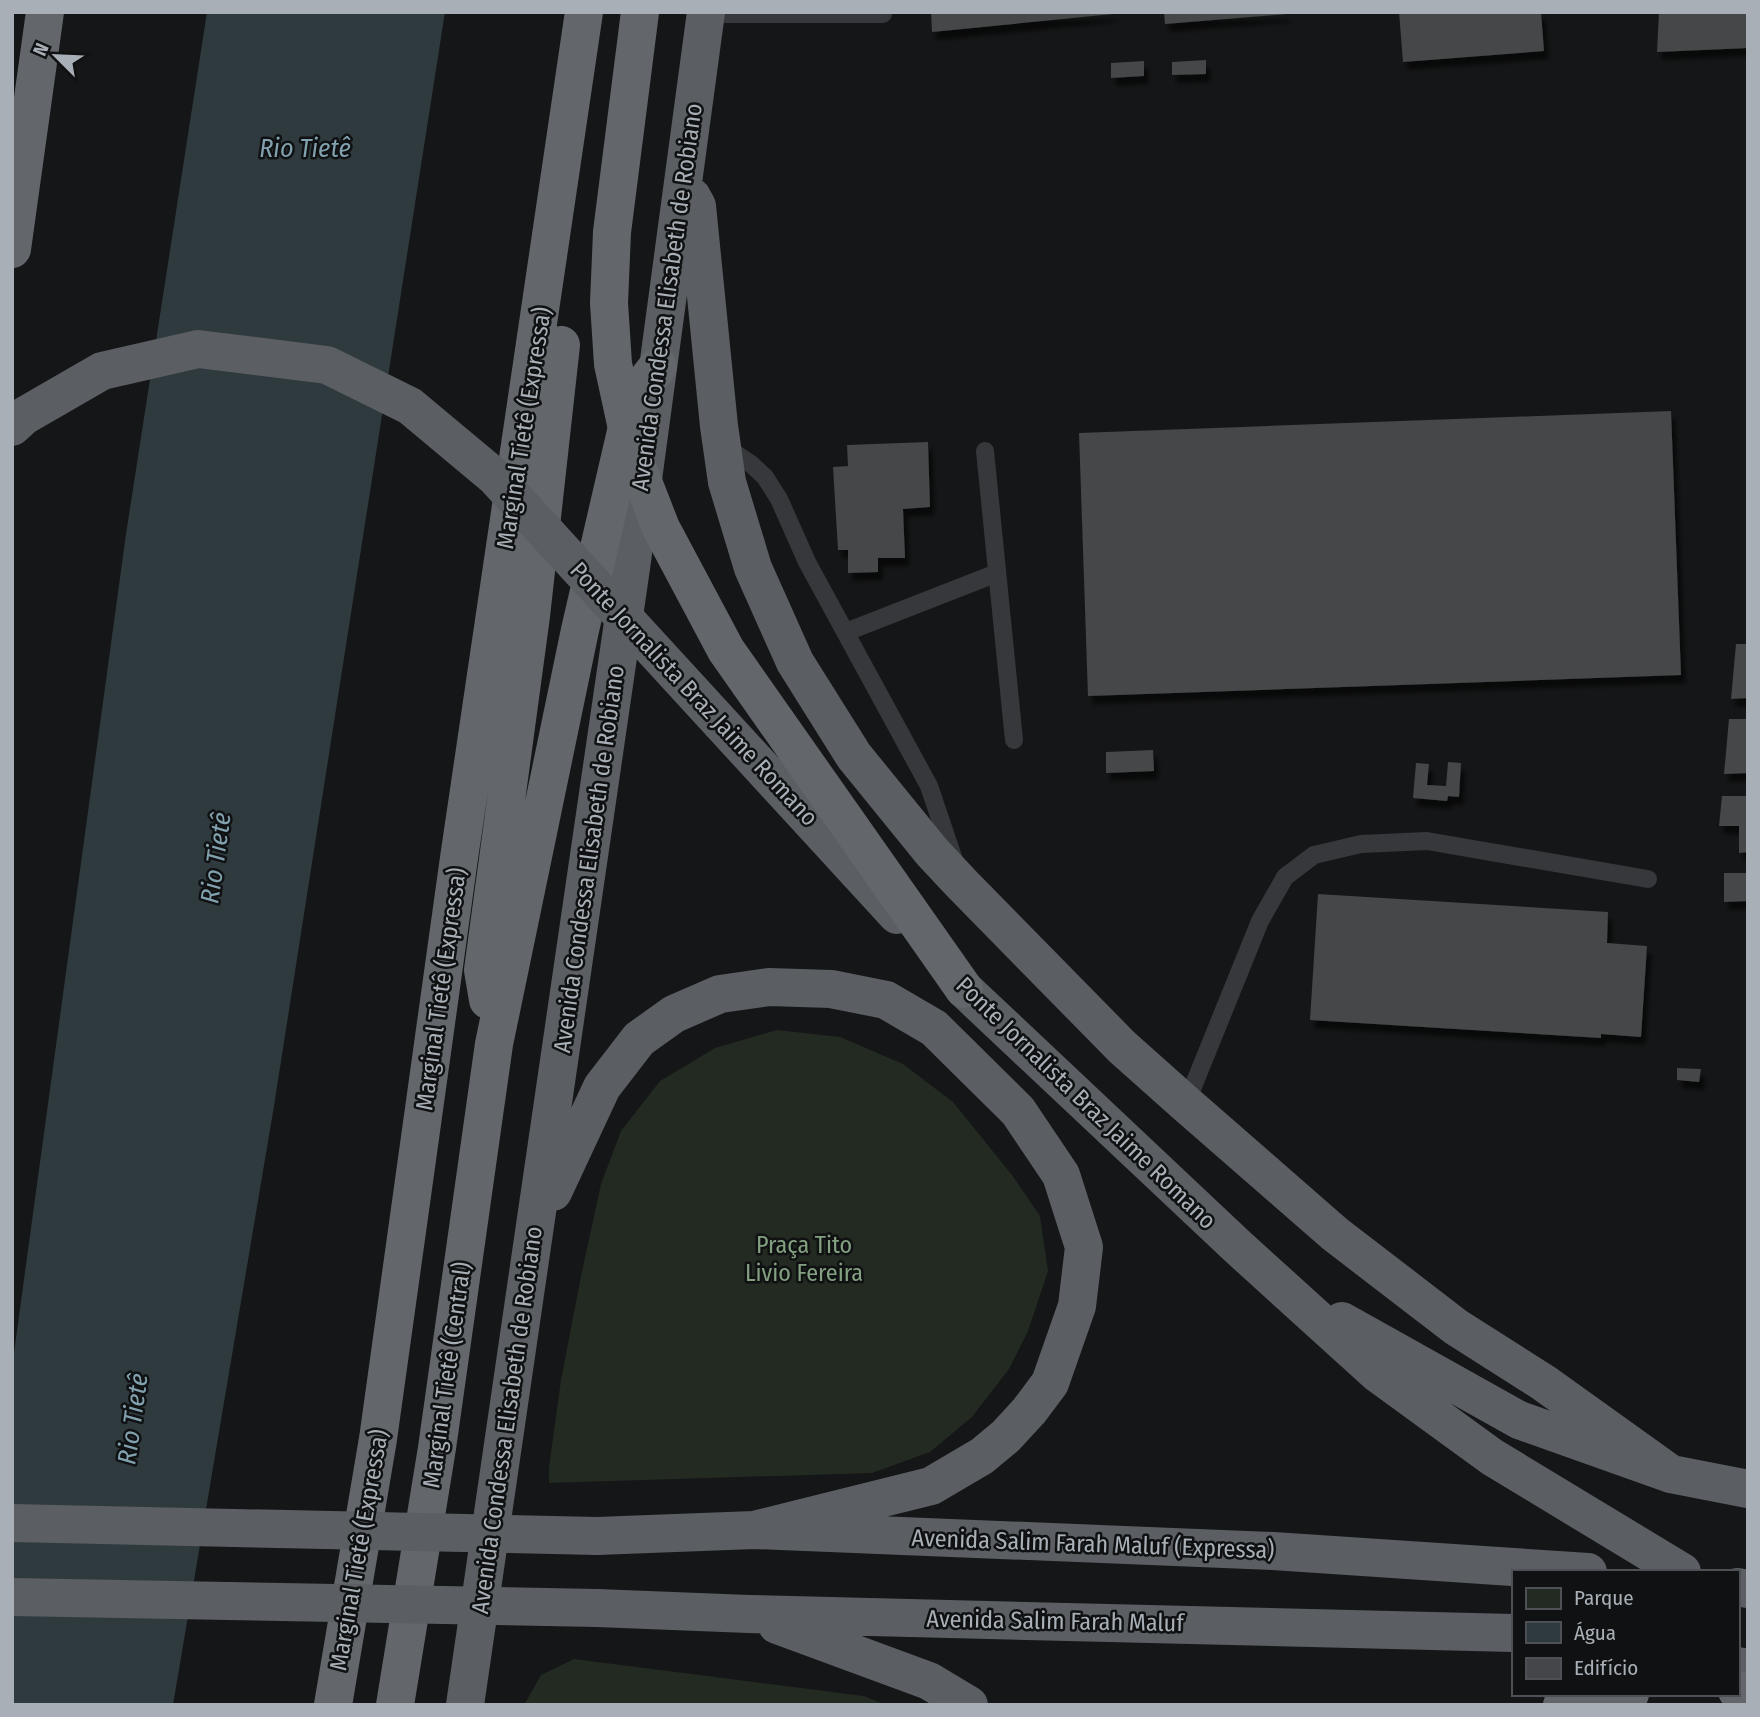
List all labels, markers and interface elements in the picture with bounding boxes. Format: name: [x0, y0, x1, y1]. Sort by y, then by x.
north arrow: [21, 21, 91, 91]
text: N: [28, 39, 54, 59]
street label: Avenida Condessa Elisabeth de Robiano: [626, 102, 708, 492]
water label: Rio Tietê: [259, 133, 351, 164]
street label: Marginal Tietê (Expressa): [491, 305, 557, 551]
street label: Ponte Jornalista Braz Jaime Romano: [564, 556, 824, 832]
street label: Avenida Condessa Elisabeth de Robiano: [548, 664, 630, 1054]
water label: Rio Tietê: [194, 810, 238, 905]
street label: Marginal Tietê (Expressa): [410, 866, 472, 1112]
street label: Ponte Jornalista Braz Jaime Romano: [950, 971, 1222, 1235]
street label: Avenida Condessa Elisabeth de Robiano: [466, 1225, 548, 1615]
park label: Praça Tito Livio Fereira: [745, 1231, 863, 1287]
street label: Marginal Tietê (Central): [417, 1260, 477, 1490]
water label: Rio Tietê: [111, 1371, 155, 1466]
street label: Marginal Tietê (Expressa): [324, 1427, 394, 1673]
street label: Avenida Salim Farah Maluf (Expressa): [911, 1524, 1275, 1564]
legend: [1512, 1570, 1739, 1696]
text: Parque: [1574, 1585, 1634, 1611]
street label: Avenida Salim Farah Maluf: [926, 1605, 1186, 1637]
text: Água: [1574, 1620, 1616, 1646]
text: Edifício: [1574, 1655, 1638, 1681]

